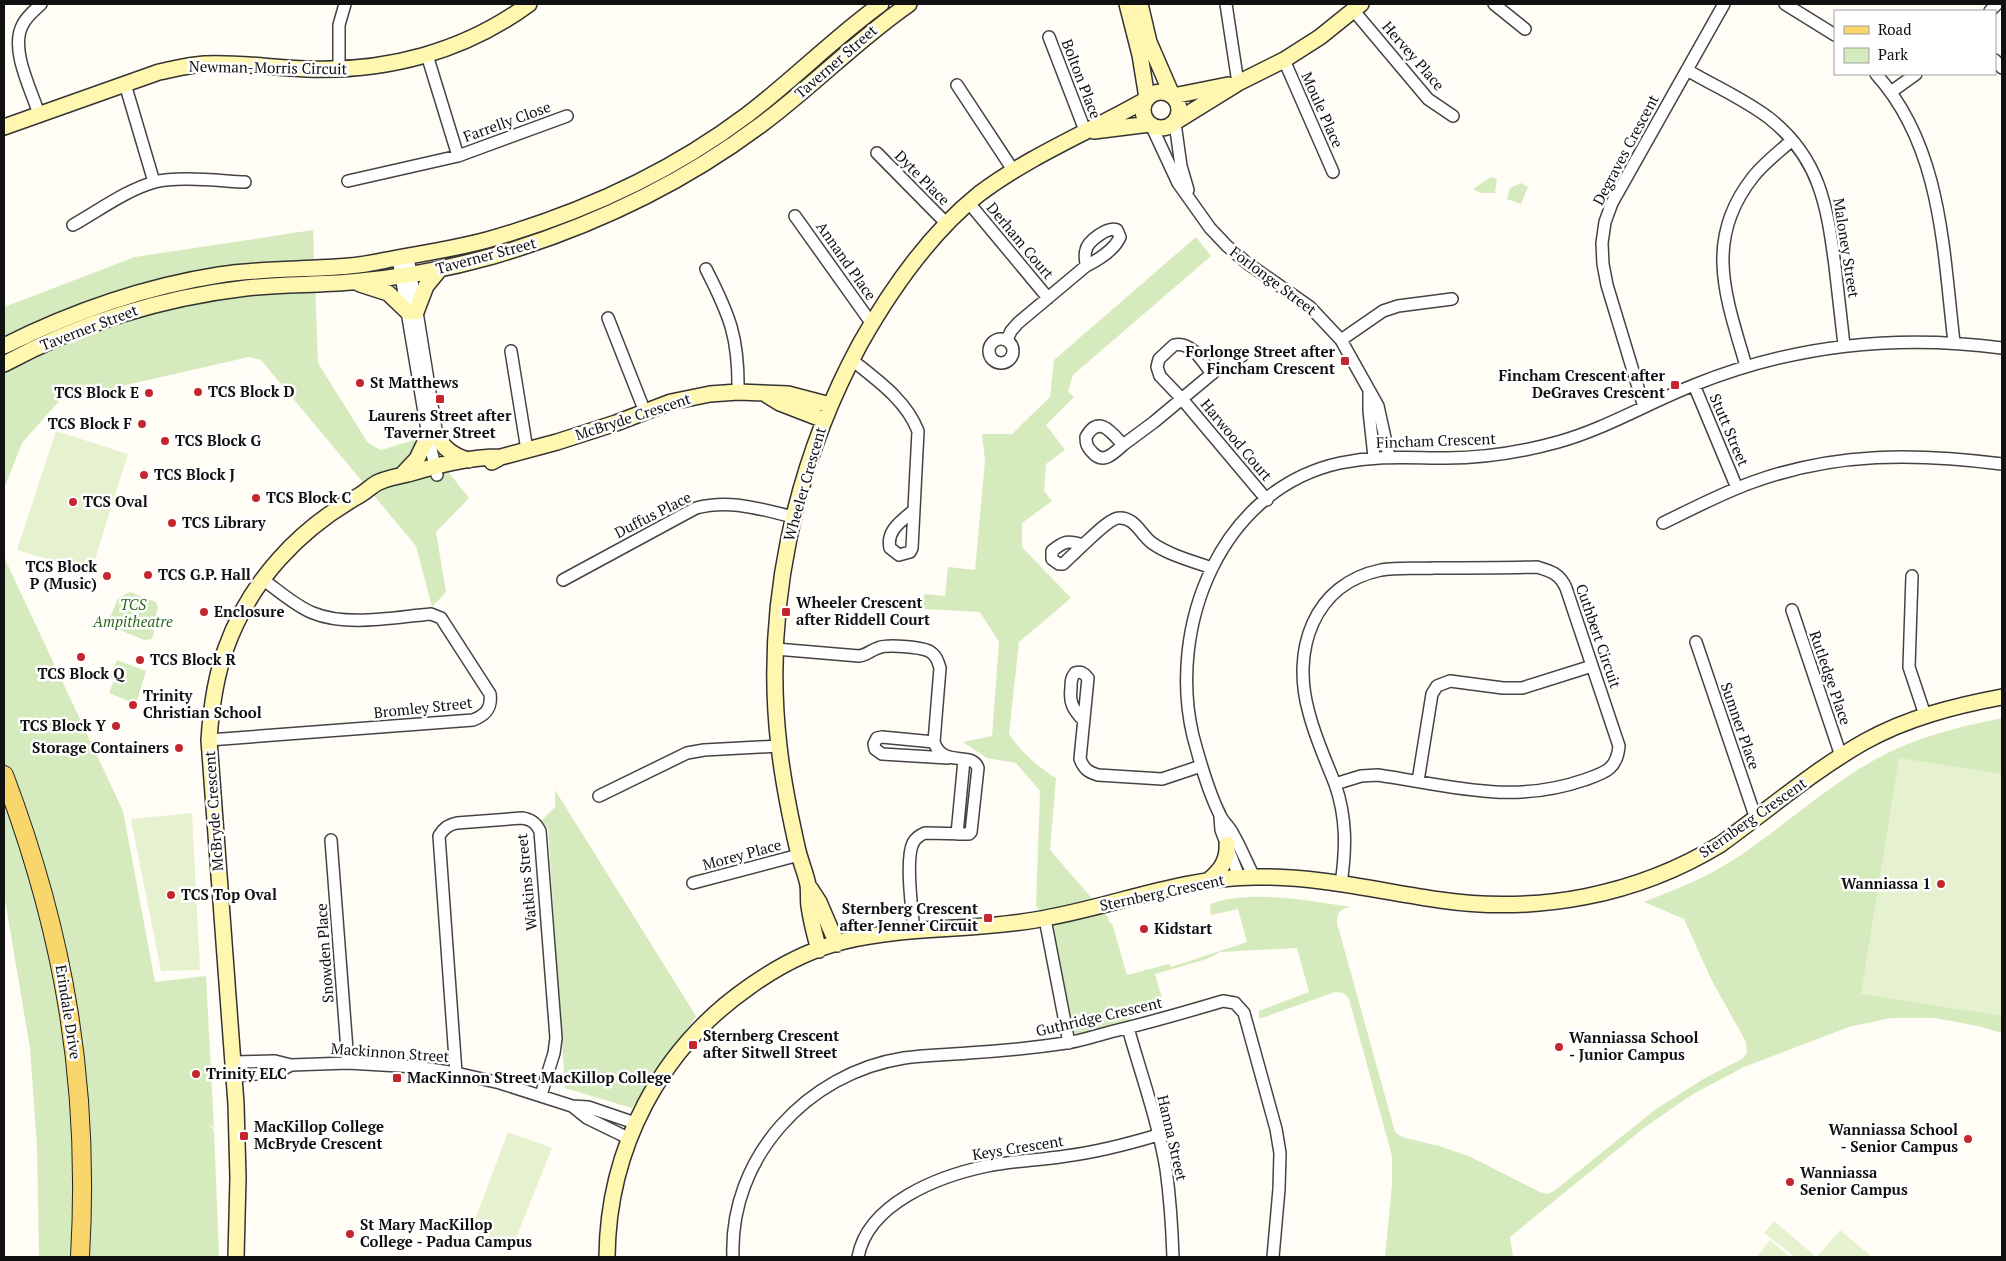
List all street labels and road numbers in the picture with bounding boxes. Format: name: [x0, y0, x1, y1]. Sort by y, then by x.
street label: Hervey Place: [1378, 16, 1449, 94]
street label: Taverner Street: [790, 20, 881, 103]
street label: Bolton Place: [1058, 36, 1106, 121]
street label: Newman-Morris Circuit: [189, 56, 348, 78]
street label: Moule Place: [1297, 69, 1349, 151]
street label: Degraves Crescent: [1588, 90, 1663, 208]
street label: Farrelly Close: [460, 96, 553, 146]
street label: Dyte Place: [891, 145, 955, 209]
street label: Maloney Street: [1829, 196, 1865, 300]
street label: Derham Court: [983, 198, 1059, 283]
street label: Annand Place: [812, 217, 881, 304]
street label: Taverner Street: [433, 232, 538, 278]
street label: Forlonge Street: [1226, 241, 1321, 319]
street label: Taverner Street: [37, 299, 141, 355]
street label: McBryde Crescent: [572, 388, 694, 444]
street label: Stutt Street: [1706, 390, 1754, 469]
street label: Harwood Court: [1197, 394, 1277, 485]
street label: Wheeler Crescent: [778, 424, 830, 543]
street label: Fincham Crescent: [1376, 428, 1497, 452]
street label: Duffus Place: [611, 486, 694, 542]
street label: Cuthbert Circuit: [1572, 581, 1626, 691]
street label: Rutledge Place: [1805, 628, 1856, 727]
street label: Sumner Place: [1717, 680, 1765, 772]
street label: Bromley Street: [372, 692, 474, 722]
street label: McBryde Crescent: [199, 750, 227, 872]
street label: Sternberg Crescent: [1695, 772, 1811, 862]
street label: Watkins Street: [511, 832, 541, 932]
street label: Morey Place: [700, 834, 783, 874]
street label: Sternberg Crescent: [1098, 869, 1226, 915]
street label: Snowden Place: [311, 903, 337, 1004]
street label: Erindale Drive: [52, 963, 86, 1060]
street label: Guthridge Crescent: [1034, 992, 1164, 1040]
street label: Mackinnon Street: [330, 1038, 450, 1066]
street label: Hanna Street: [1153, 1093, 1193, 1183]
street label: Keys Crescent: [971, 1130, 1065, 1164]

